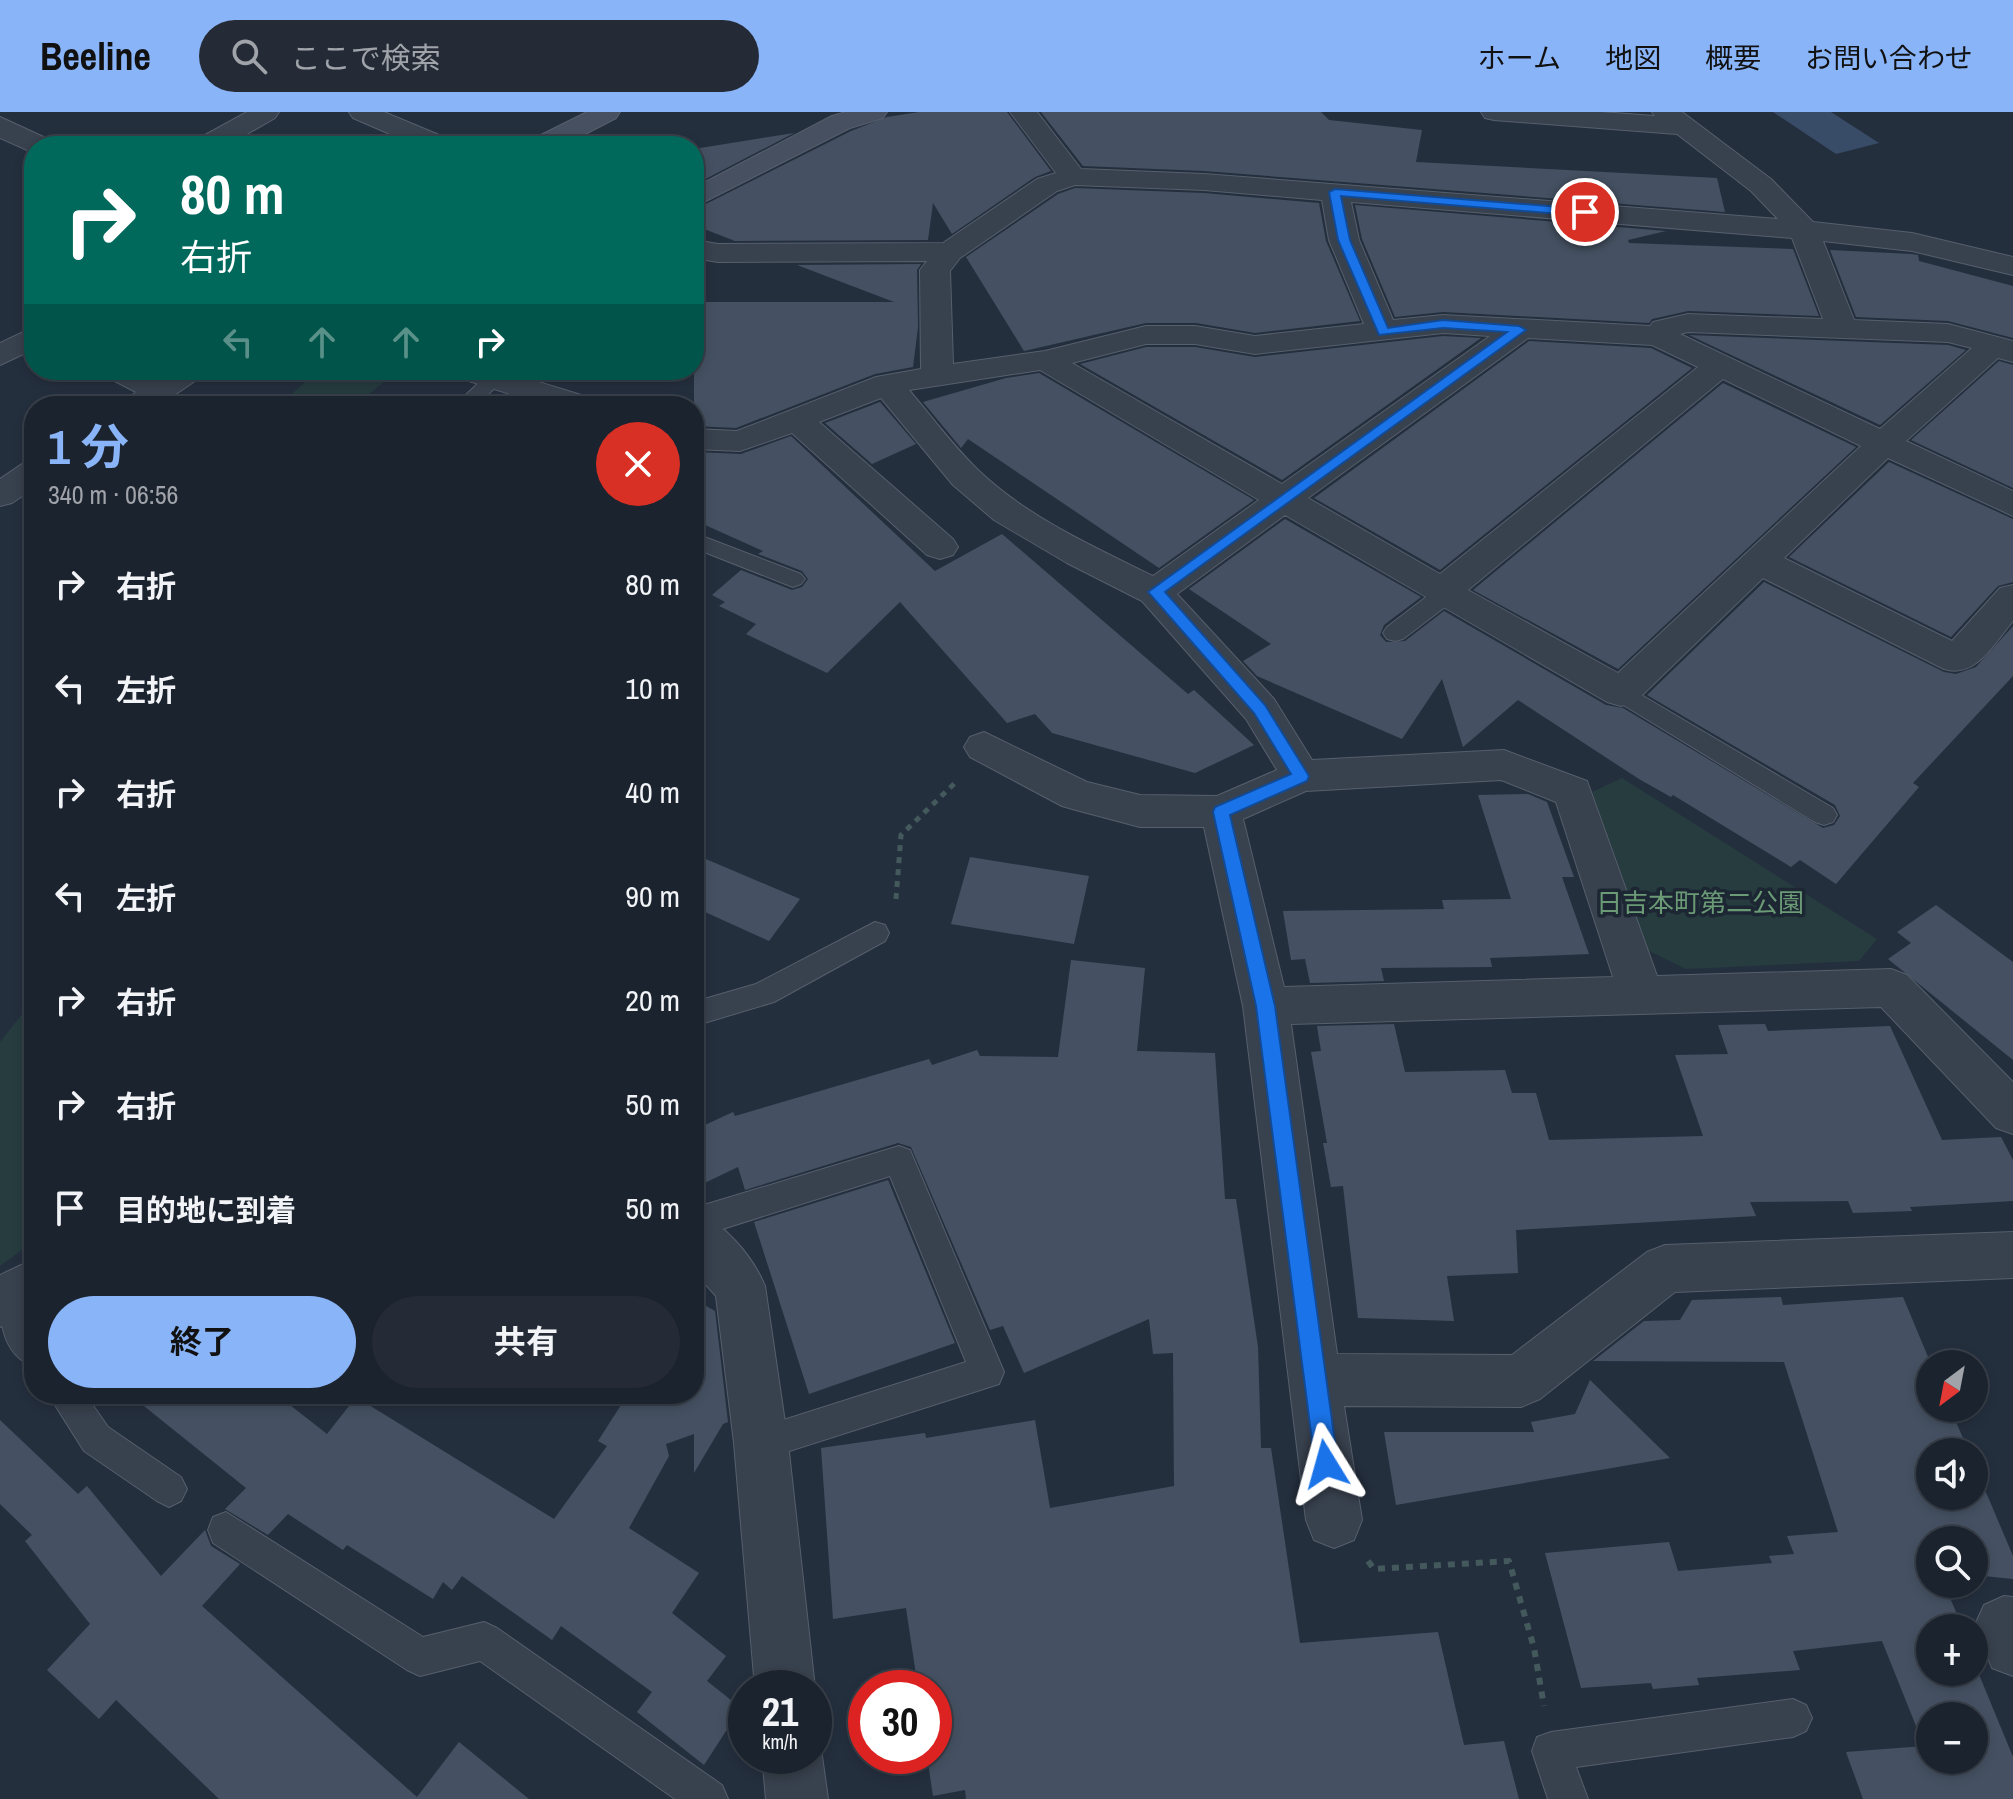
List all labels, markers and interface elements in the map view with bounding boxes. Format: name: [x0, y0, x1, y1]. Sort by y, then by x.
search box: [199, 20, 759, 92]
text: Beeline: [40, 31, 151, 82]
icon: search: [227, 34, 271, 78]
text: ここで検索: [291, 38, 441, 78]
text: ホーム: [1478, 39, 1561, 77]
text: 地図: [1605, 39, 1661, 77]
text: 概要: [1705, 39, 1761, 77]
text: お問い合わせ: [1805, 39, 1973, 77]
text: 80 m: [180, 156, 285, 231]
icon: right: [48, 168, 152, 272]
pin: [1551, 178, 1619, 246]
icon: arrive: [1563, 190, 1607, 234]
text: 右折: [180, 233, 252, 281]
icon: left: [216, 320, 260, 364]
icon: ahead: [300, 320, 344, 364]
icon: ahead: [384, 320, 428, 364]
icon: right: [468, 320, 512, 364]
text: 1 分: [48, 414, 129, 479]
button: close: [596, 422, 680, 506]
text: 340 m · 06:56: [48, 477, 178, 512]
icon: right: [48, 562, 92, 606]
text: 80 m: [625, 564, 680, 604]
text: 右折: [116, 566, 176, 606]
icon: left: [48, 666, 92, 710]
text: 10 m: [625, 668, 680, 708]
text: 左折: [116, 670, 176, 710]
icon: right: [48, 770, 92, 814]
text: 40 m: [625, 772, 680, 812]
text: 右折: [116, 774, 176, 814]
icon: left: [48, 874, 92, 918]
text: 90 m: [625, 876, 680, 916]
text: 左折: [116, 878, 176, 918]
park label: 日吉本町第二公園: [1596, 885, 1804, 920]
icon: right: [48, 978, 92, 1022]
text: 20 m: [625, 980, 680, 1020]
text: 右折: [116, 982, 176, 1022]
icon: right: [48, 1082, 92, 1126]
text: 50 m: [625, 1084, 680, 1124]
text: 右折: [116, 1086, 176, 1126]
icon: arrive: [48, 1186, 92, 1230]
text: 50 m: [625, 1188, 680, 1228]
text: 目的地に到着: [116, 1190, 296, 1230]
button: 終了: [48, 1296, 356, 1388]
button: 共有: [372, 1296, 680, 1388]
north arrow: [1916, 1350, 1988, 1422]
map controls: [1916, 1350, 1988, 1774]
position arrow: [1284, 1422, 1368, 1506]
button: sound: [1916, 1438, 1988, 1510]
button: search: [1916, 1526, 1988, 1598]
button: +: [1916, 1614, 1988, 1686]
speed limit sign: 30: [848, 1670, 952, 1774]
text: 21: [762, 1685, 798, 1738]
button: −: [1916, 1702, 1988, 1774]
text: km/h: [762, 1728, 798, 1755]

